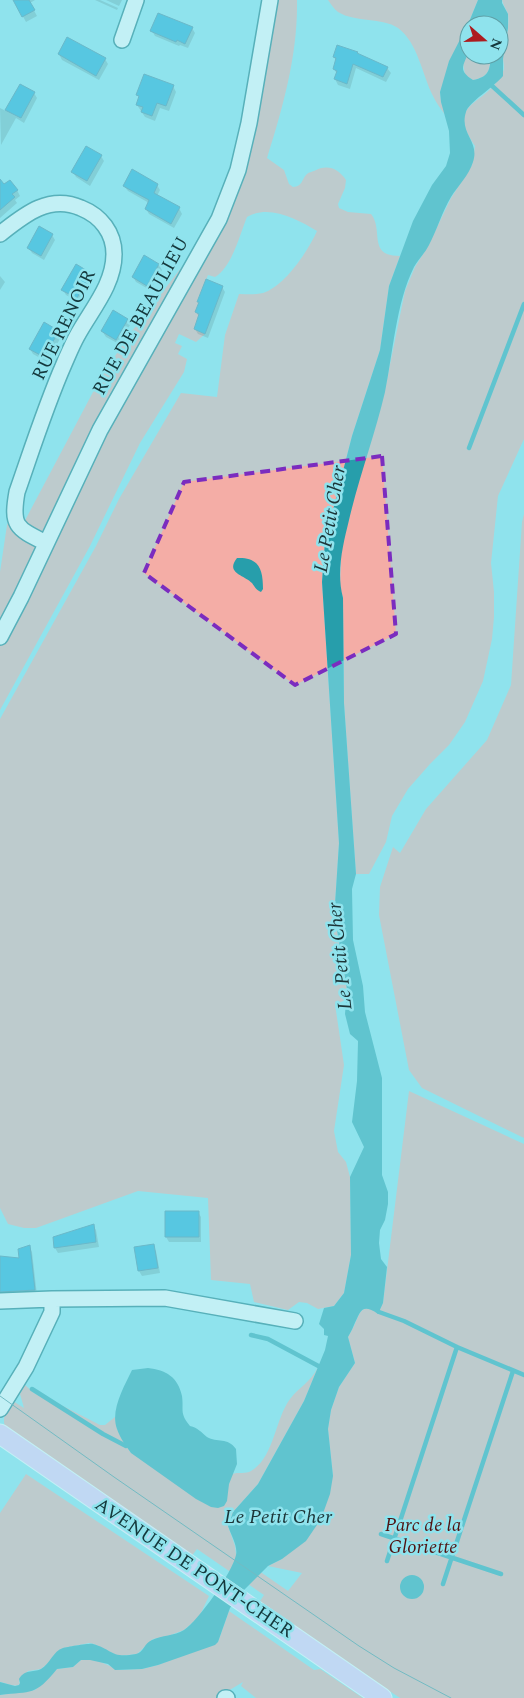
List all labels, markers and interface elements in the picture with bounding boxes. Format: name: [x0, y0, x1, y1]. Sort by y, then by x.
north arrow: [459, 15, 509, 65]
text: N: [484, 35, 508, 53]
street label: RUE DE BEAULIEU: [85, 231, 197, 401]
street label: RUE RENOIR: [25, 264, 104, 385]
water label: Le Petit Cher: [306, 462, 354, 575]
water label: Le Petit Cher: [319, 900, 361, 1011]
street label: AVENUE DE PONT-CHER: [89, 1490, 300, 1646]
water label: Le Petit Cher: [224, 1502, 333, 1532]
park label: Parc de la Gloriette: [385, 1511, 462, 1562]

